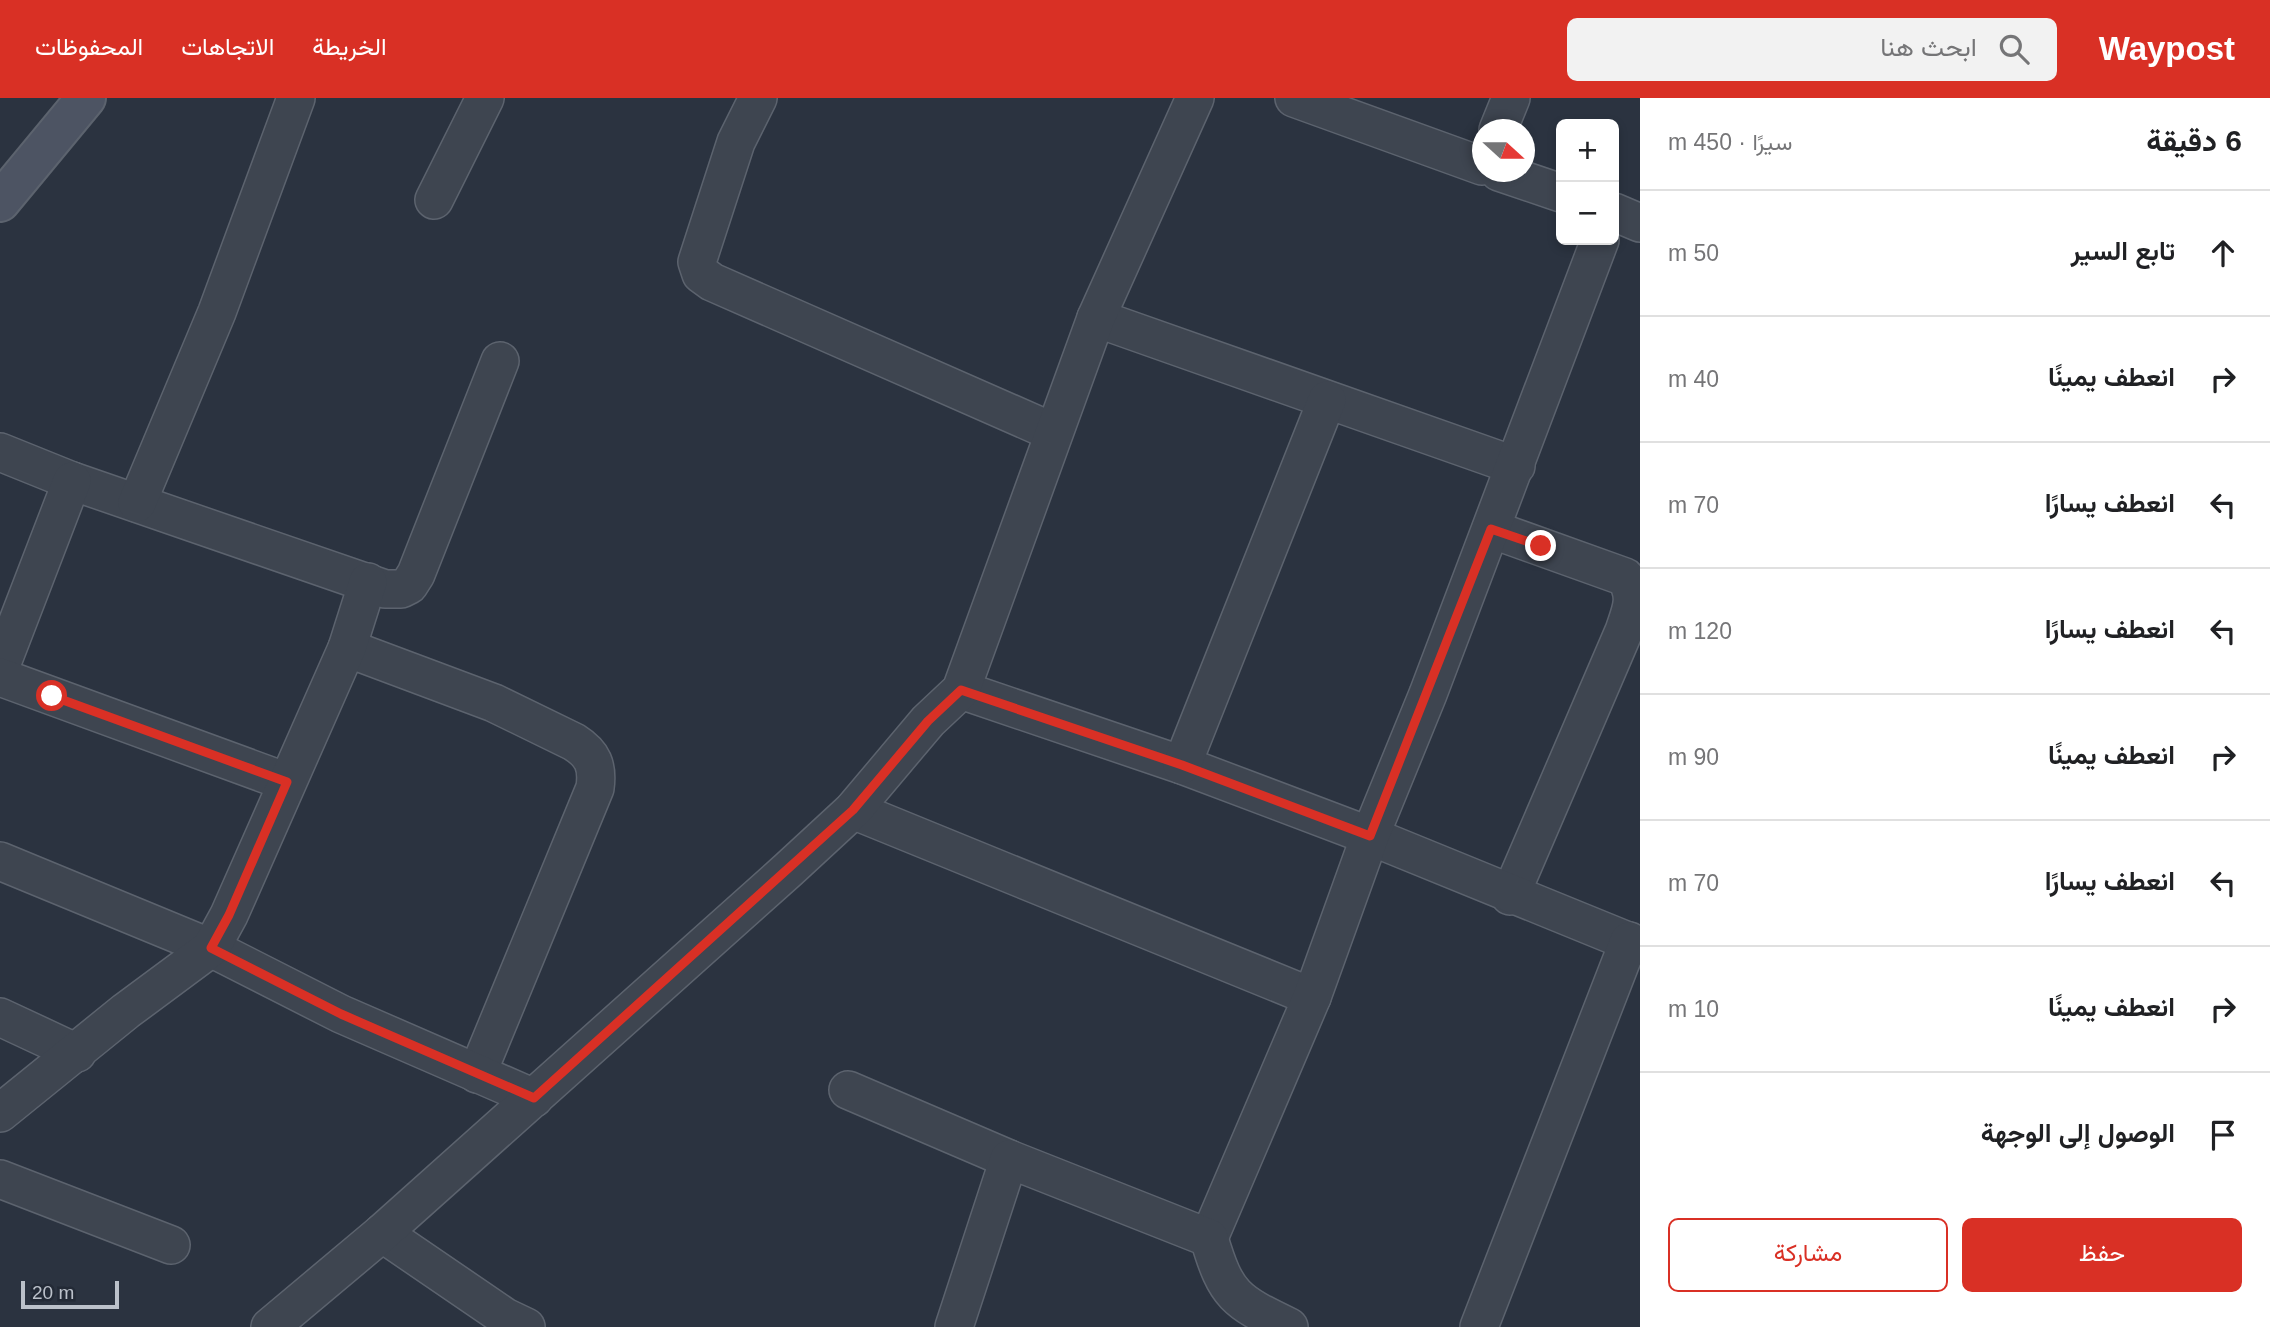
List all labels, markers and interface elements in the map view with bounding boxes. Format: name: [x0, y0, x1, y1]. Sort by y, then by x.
search box: [1567, 18, 2057, 81]
icon: search: [1995, 30, 2033, 68]
text: Waypost: [2099, 30, 2235, 67]
text: ابحث هنا: [1880, 32, 1977, 62]
text: المحفوظات: [35, 33, 143, 60]
text: الاتجاهات: [181, 33, 274, 60]
text: الخريطة: [312, 33, 387, 60]
north arrow: [1472, 119, 1535, 182]
map controls: [1556, 119, 1619, 245]
button: +: [1556, 119, 1619, 182]
text: 6 دقيقة: [2146, 124, 2242, 157]
text: سيرًا · 450 m: [1668, 129, 1792, 155]
button: −: [1556, 182, 1619, 245]
icon: ahead: [2204, 234, 2242, 272]
text: تابع السير: [2071, 236, 2175, 266]
text: 50 m: [1668, 240, 1719, 266]
icon: right: [2204, 360, 2242, 398]
text: انعطف يمينًا: [2048, 362, 2175, 392]
text: 40 m: [1668, 366, 1719, 392]
icon: left: [2204, 486, 2242, 524]
text: انعطف يسارًا: [2045, 488, 2175, 518]
text: 70 m: [1668, 492, 1719, 518]
route end: [1525, 530, 1556, 561]
icon: left: [2204, 612, 2242, 650]
text: انعطف يسارًا: [2045, 614, 2175, 644]
text: 120 m: [1668, 618, 1732, 644]
route start: [36, 680, 67, 711]
icon: right: [2204, 738, 2242, 776]
text: انعطف يمينًا: [2048, 740, 2175, 770]
text: 90 m: [1668, 744, 1719, 770]
icon: left: [2204, 864, 2242, 902]
text: انعطف يسارًا: [2045, 866, 2175, 896]
text: 70 m: [1668, 870, 1719, 896]
icon: right: [2204, 990, 2242, 1028]
text: انعطف يمينًا: [2048, 992, 2175, 1022]
text: 10 m: [1668, 996, 1719, 1022]
icon: arrive: [2204, 1116, 2242, 1154]
text: الوصول إلى الوجهة: [1981, 1118, 2175, 1148]
button: مشاركة: [1668, 1218, 1948, 1292]
button: حفظ: [1962, 1218, 2242, 1292]
scale bar: [21, 1278, 119, 1310]
text: 20 m: [32, 1282, 74, 1303]

